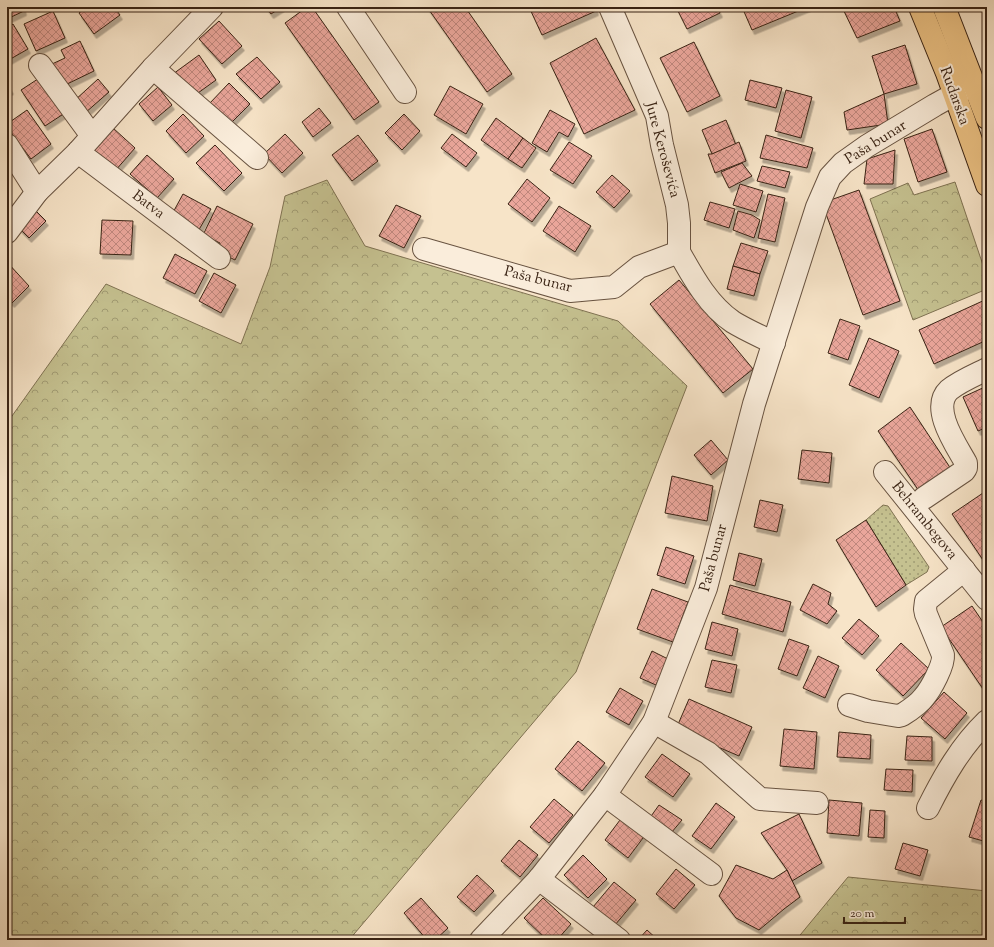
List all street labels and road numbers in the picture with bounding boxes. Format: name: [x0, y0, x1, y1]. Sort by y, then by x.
street label: Rudarska: [934, 64, 974, 128]
street label: Jure Keroševića: [639, 99, 685, 200]
street label: Paša bunar: [841, 116, 911, 170]
street label: Batva: [127, 186, 169, 224]
street label: Paša bunar: [502, 261, 574, 299]
street label: Behrambegova: [886, 478, 962, 565]
street label: Paša bunar: [695, 521, 733, 594]

